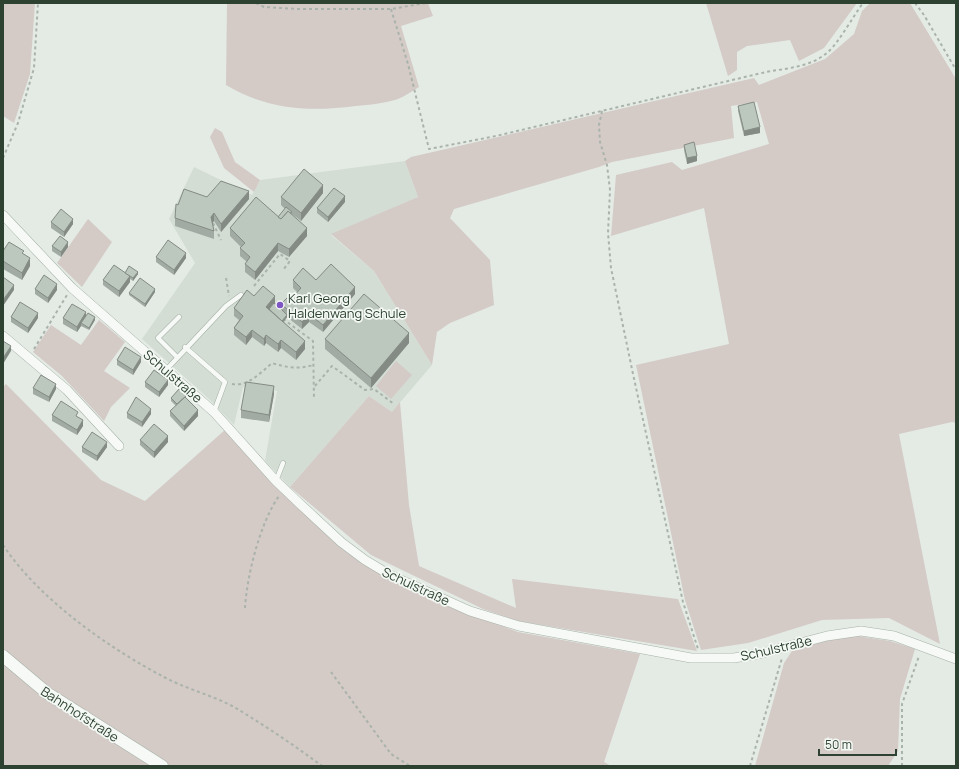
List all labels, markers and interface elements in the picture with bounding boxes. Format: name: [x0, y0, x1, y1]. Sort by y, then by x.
place label: Karl Georg Haldenwang Schule: [288, 289, 407, 322]
marker: Karl Georg Haldenwang Schule: [275, 300, 285, 310]
street label: Schulstraße: [140, 345, 207, 407]
street label: Schulstraße: [379, 562, 453, 610]
street label: Schulstraße: [739, 631, 814, 665]
street label: Bahnhofstraße: [37, 682, 123, 746]
scale bar: [819, 731, 896, 757]
text: 50 m: [825, 736, 852, 753]

